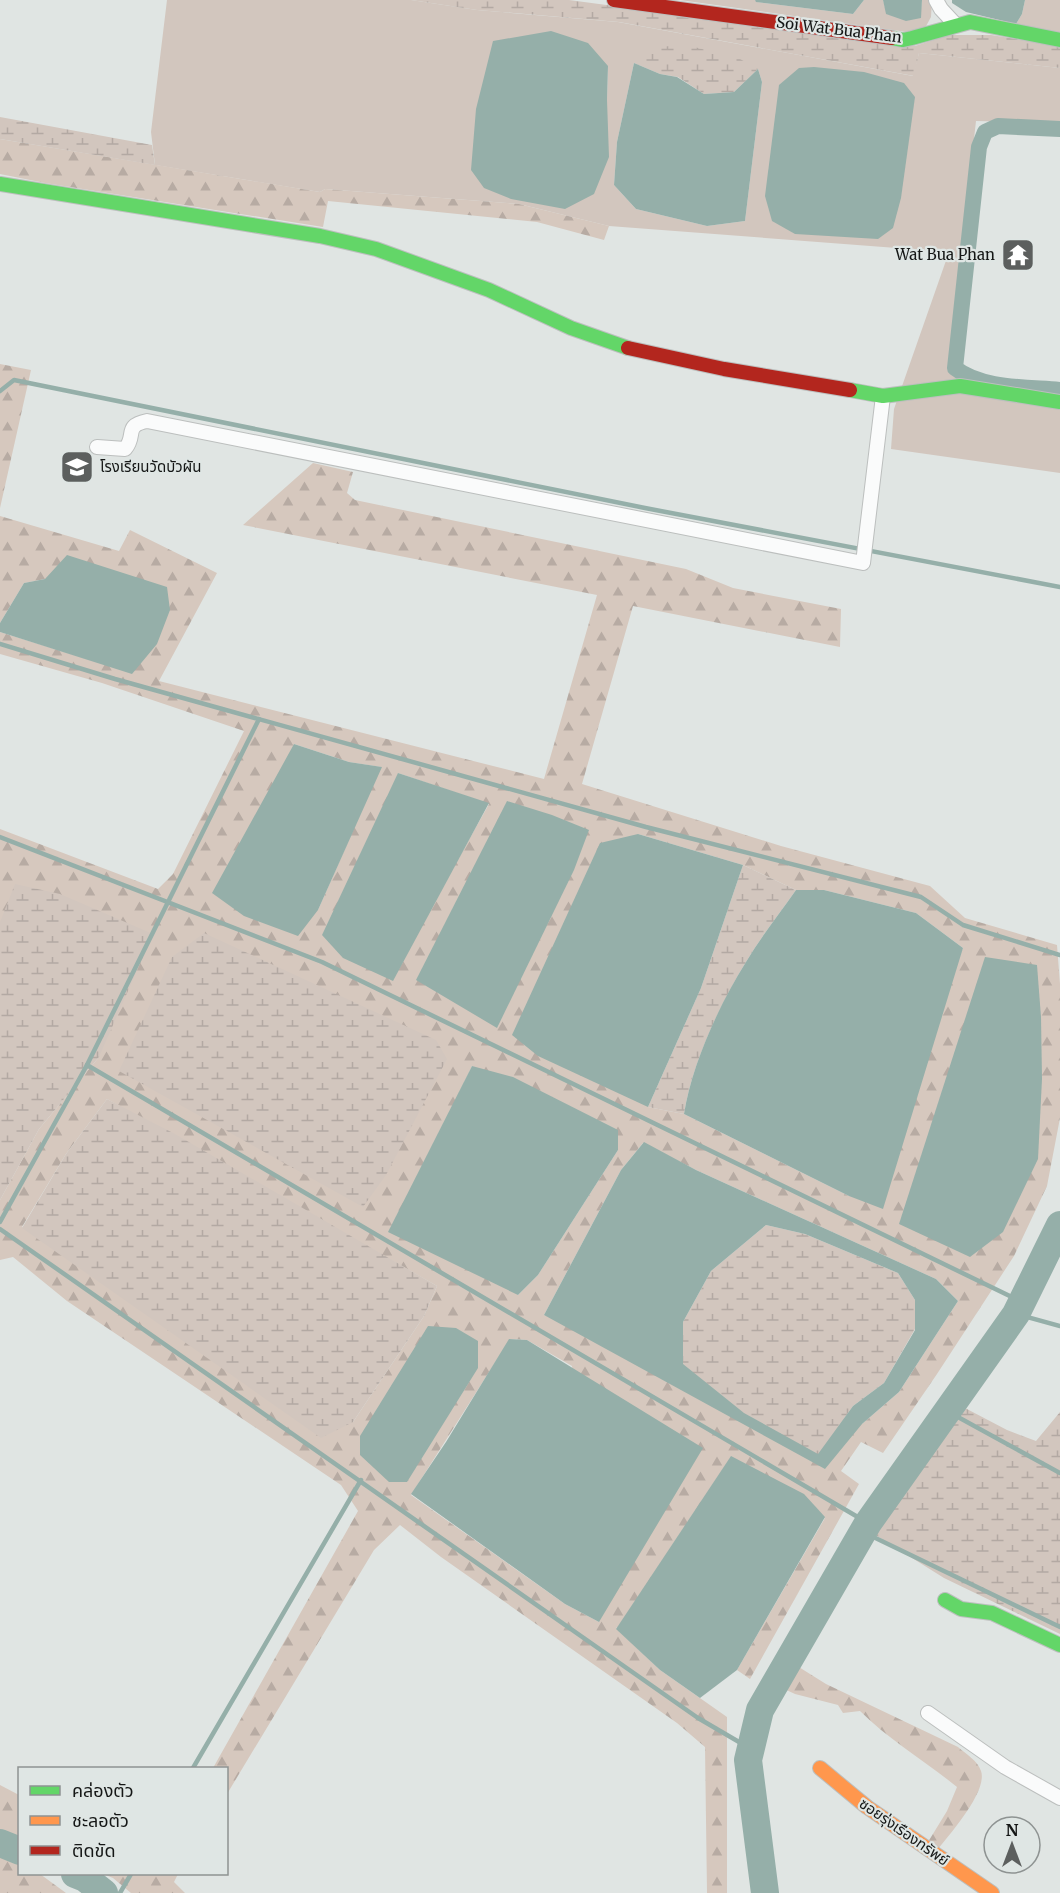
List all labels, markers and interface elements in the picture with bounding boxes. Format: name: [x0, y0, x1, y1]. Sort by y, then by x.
street label: Soi Wat Bua Phan: [775, 12, 903, 47]
temple icon: Wat Bua Phan: [1000, 237, 1036, 273]
place label: Wat Bua Phan: [894, 245, 995, 264]
school or university icon: โรงเรียนวัดบัวผัน: [59, 449, 95, 485]
place label: โรงเรียนวัดบัวผัน: [100, 457, 202, 476]
legend: [18, 1767, 228, 1875]
text: คล่องตัว: [72, 1779, 134, 1802]
street label: ซอยรุ่งเรืองทรัพย์: [856, 1794, 953, 1870]
text: ชะลอตัว: [72, 1809, 129, 1832]
north arrow: [982, 1815, 1042, 1875]
text: N: [1006, 1820, 1019, 1840]
text: ติดขัด: [72, 1839, 115, 1862]

